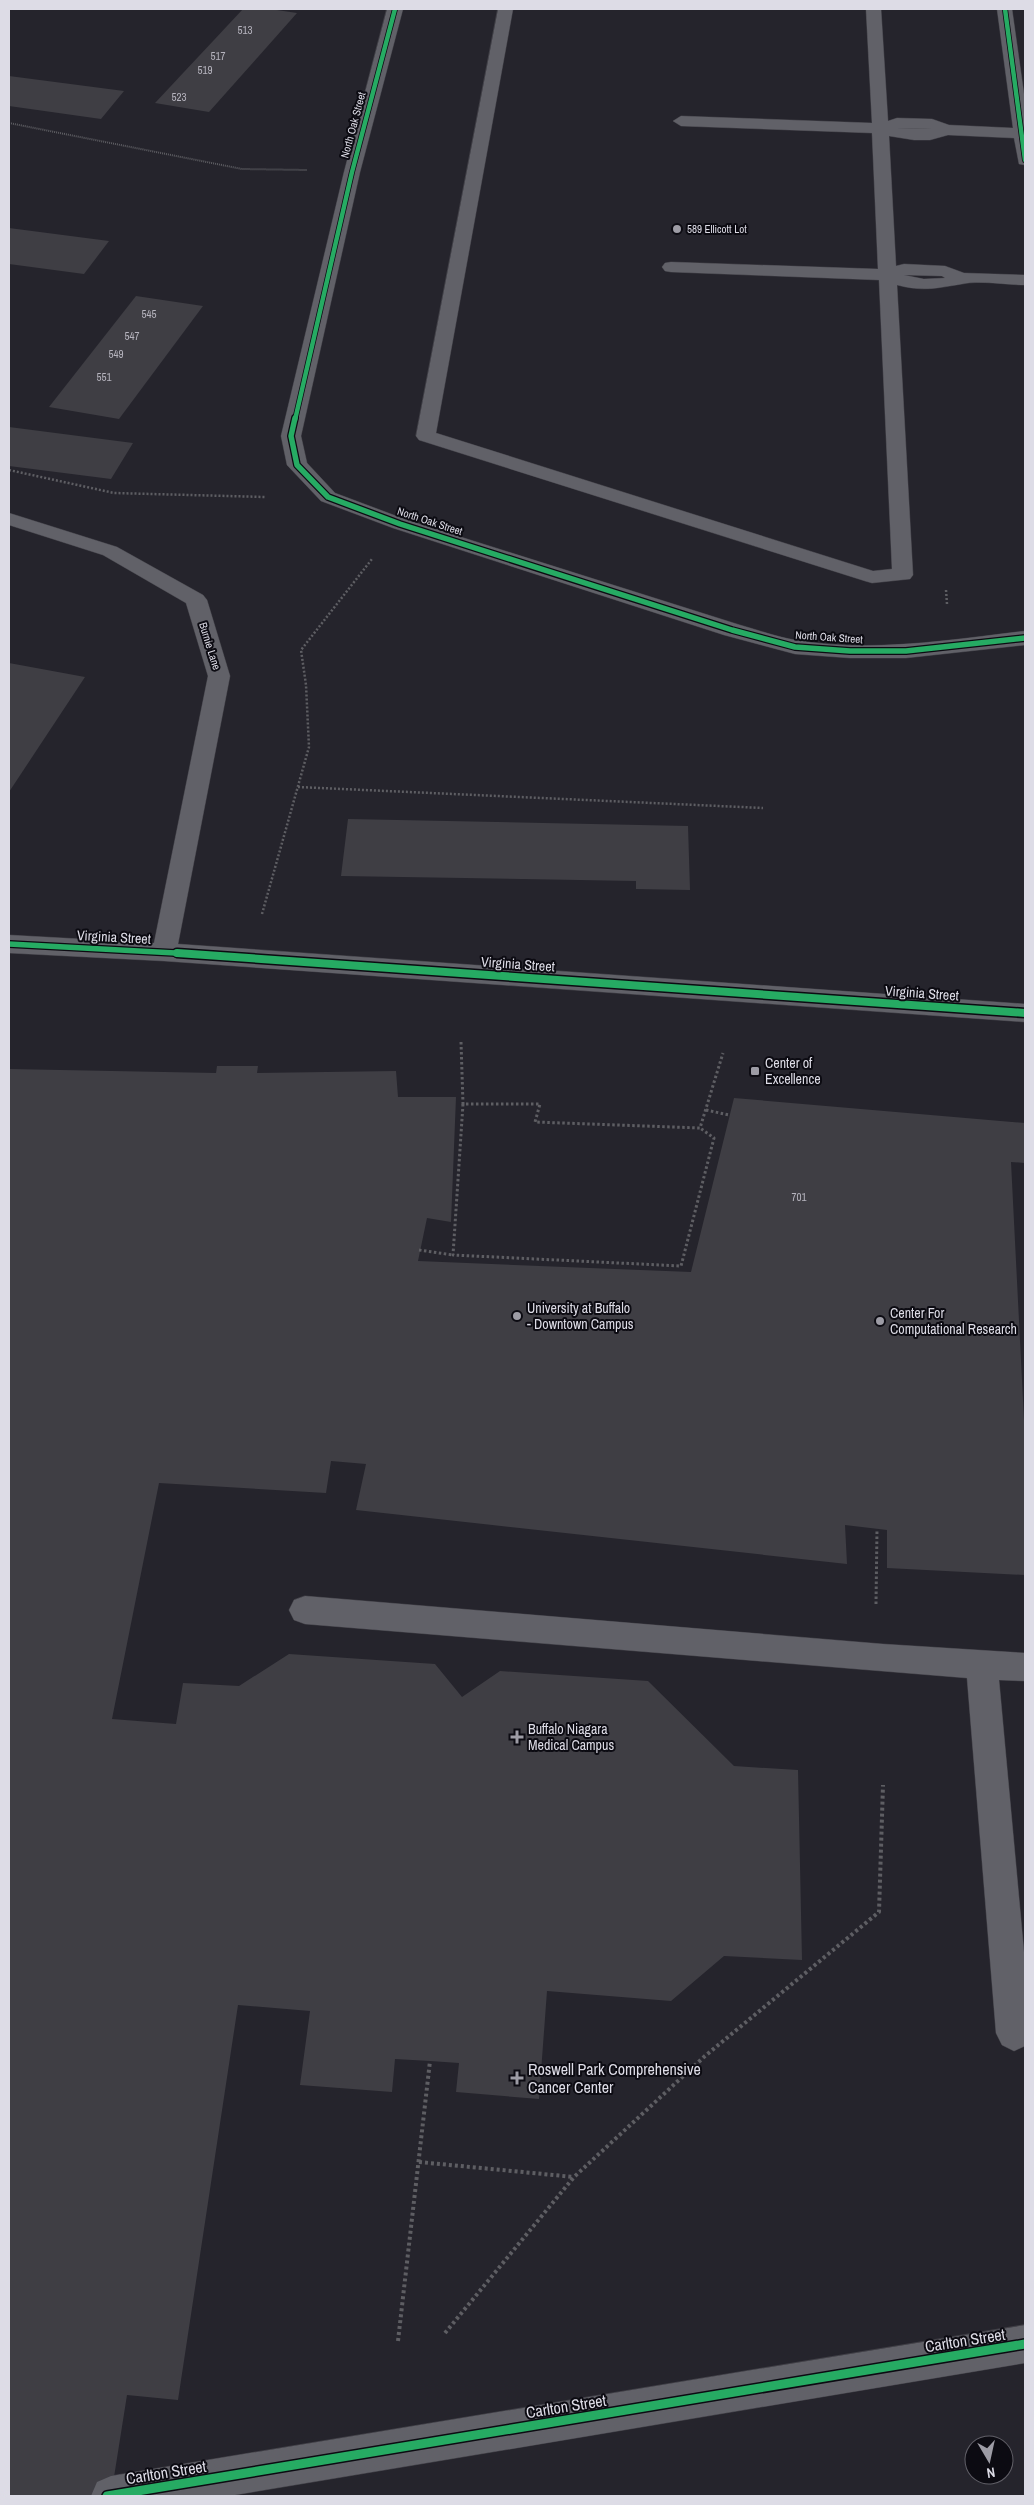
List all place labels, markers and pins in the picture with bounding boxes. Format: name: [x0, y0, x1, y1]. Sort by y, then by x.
place label: 589 Ellicott Lot: [687, 222, 747, 236]
marker: 589 Ellicott Lot: [671, 223, 683, 235]
place label: Center of Excellence: [765, 1054, 821, 1088]
marker: Center of Excellence: [749, 1065, 761, 1077]
place label: University at Buffalo - Downtown Campus: [527, 1299, 634, 1333]
place label: Center For Computational Research: [890, 1304, 1017, 1338]
marker: University at Buffalo - Downtown Campus: [511, 1310, 523, 1322]
marker: Center For Computational Research: [874, 1315, 886, 1327]
place label: Buffalo Niagara Medical Campus: [528, 1720, 614, 1754]
marker: Buffalo Niagara Medical Campus: [510, 1730, 524, 1744]
place label: Roswell Park Comprehensive Cancer Center: [528, 2058, 701, 2098]
marker: Roswell Park Comprehensive Cancer Center: [510, 2071, 524, 2085]

